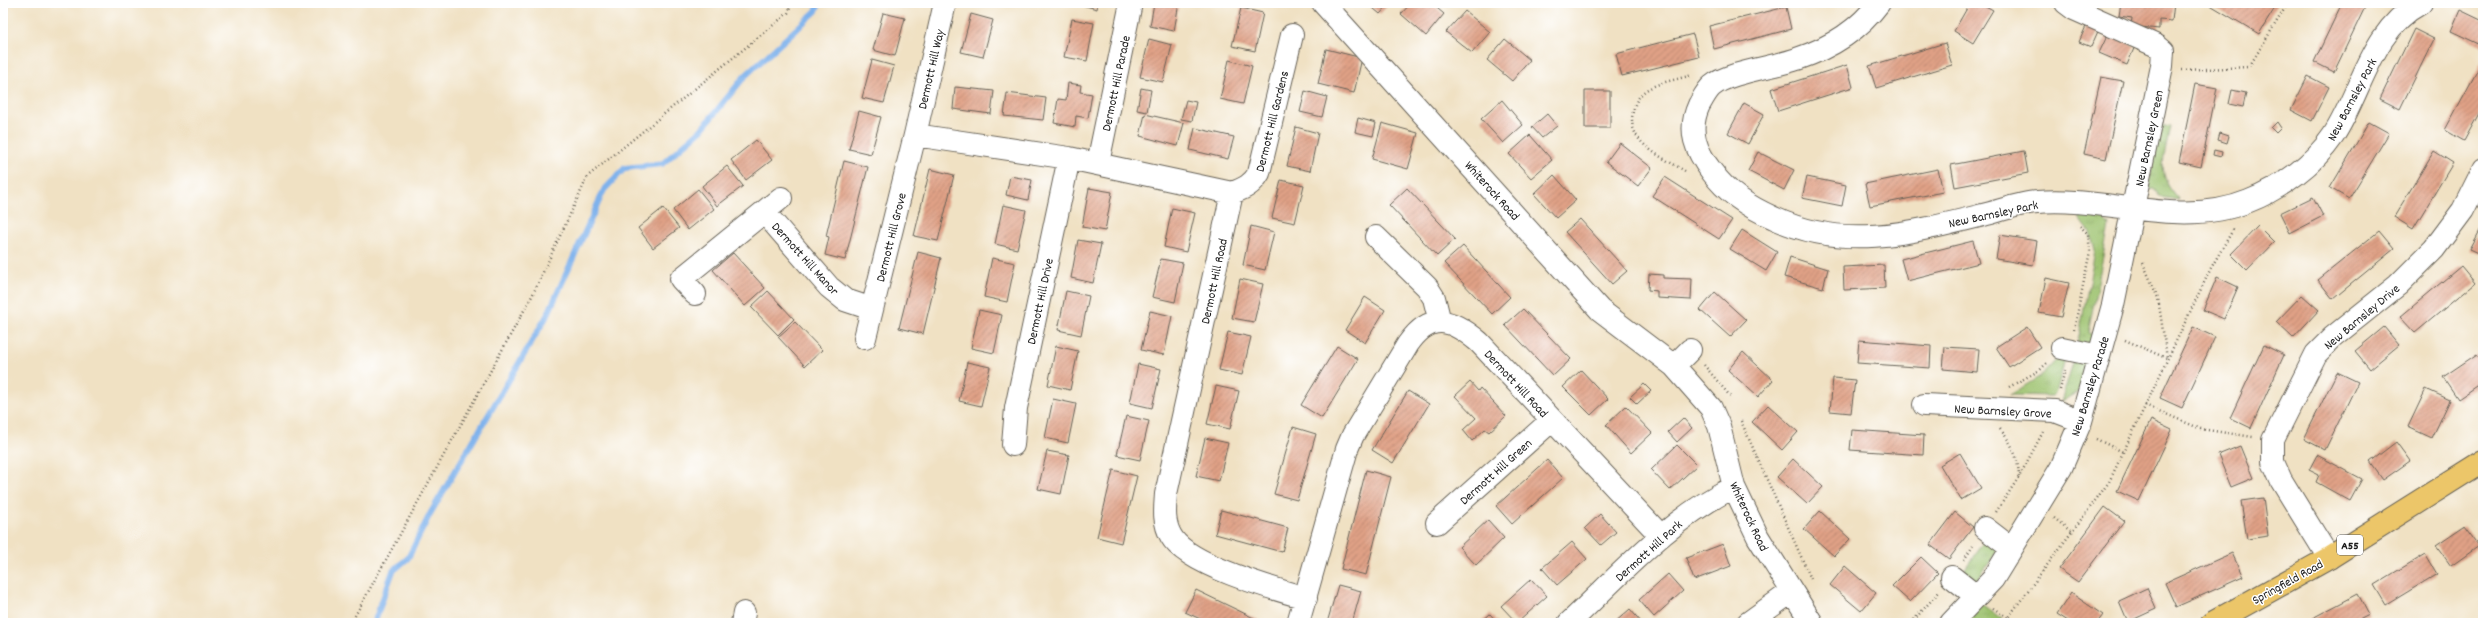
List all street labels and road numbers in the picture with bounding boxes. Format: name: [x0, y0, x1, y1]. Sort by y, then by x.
street label: Dermott Hill Way: [914, 27, 951, 111]
street label: Dermott Hill Parade: [1098, 34, 1137, 133]
street label: New Barnsley Park: [2323, 55, 2383, 145]
street label: Dermott Hill Gardens: [1252, 69, 1295, 174]
street label: New Barnsley Green: [2131, 89, 2170, 188]
street label: Whiterock Road: [1459, 158, 1523, 226]
street label: Dermott Hill Grove: [872, 191, 913, 284]
street label: New Barnsley Park: [1947, 197, 2040, 234]
street label: Dermott Hill Manor: [766, 219, 842, 301]
street label: Dermott Hill Road: [1197, 237, 1234, 326]
street label: Dermott Hill Drive: [1023, 256, 1060, 346]
street label: New Barnsley Drive: [2320, 280, 2405, 355]
street label: New Barnsley Parade: [2067, 334, 2116, 439]
street label: Dermott Hill Road: [1479, 346, 1552, 423]
street label: New Barnsley Grove: [1954, 400, 2052, 425]
street label: Dermott Hill Green: [1456, 435, 1537, 511]
street label: Whiterock Road: [1723, 479, 1772, 555]
street label: Dermott Hill Park: [1612, 516, 1688, 587]
road number: A55: [2337, 535, 2363, 555]
street label: Springfield Road: [2249, 556, 2327, 611]

